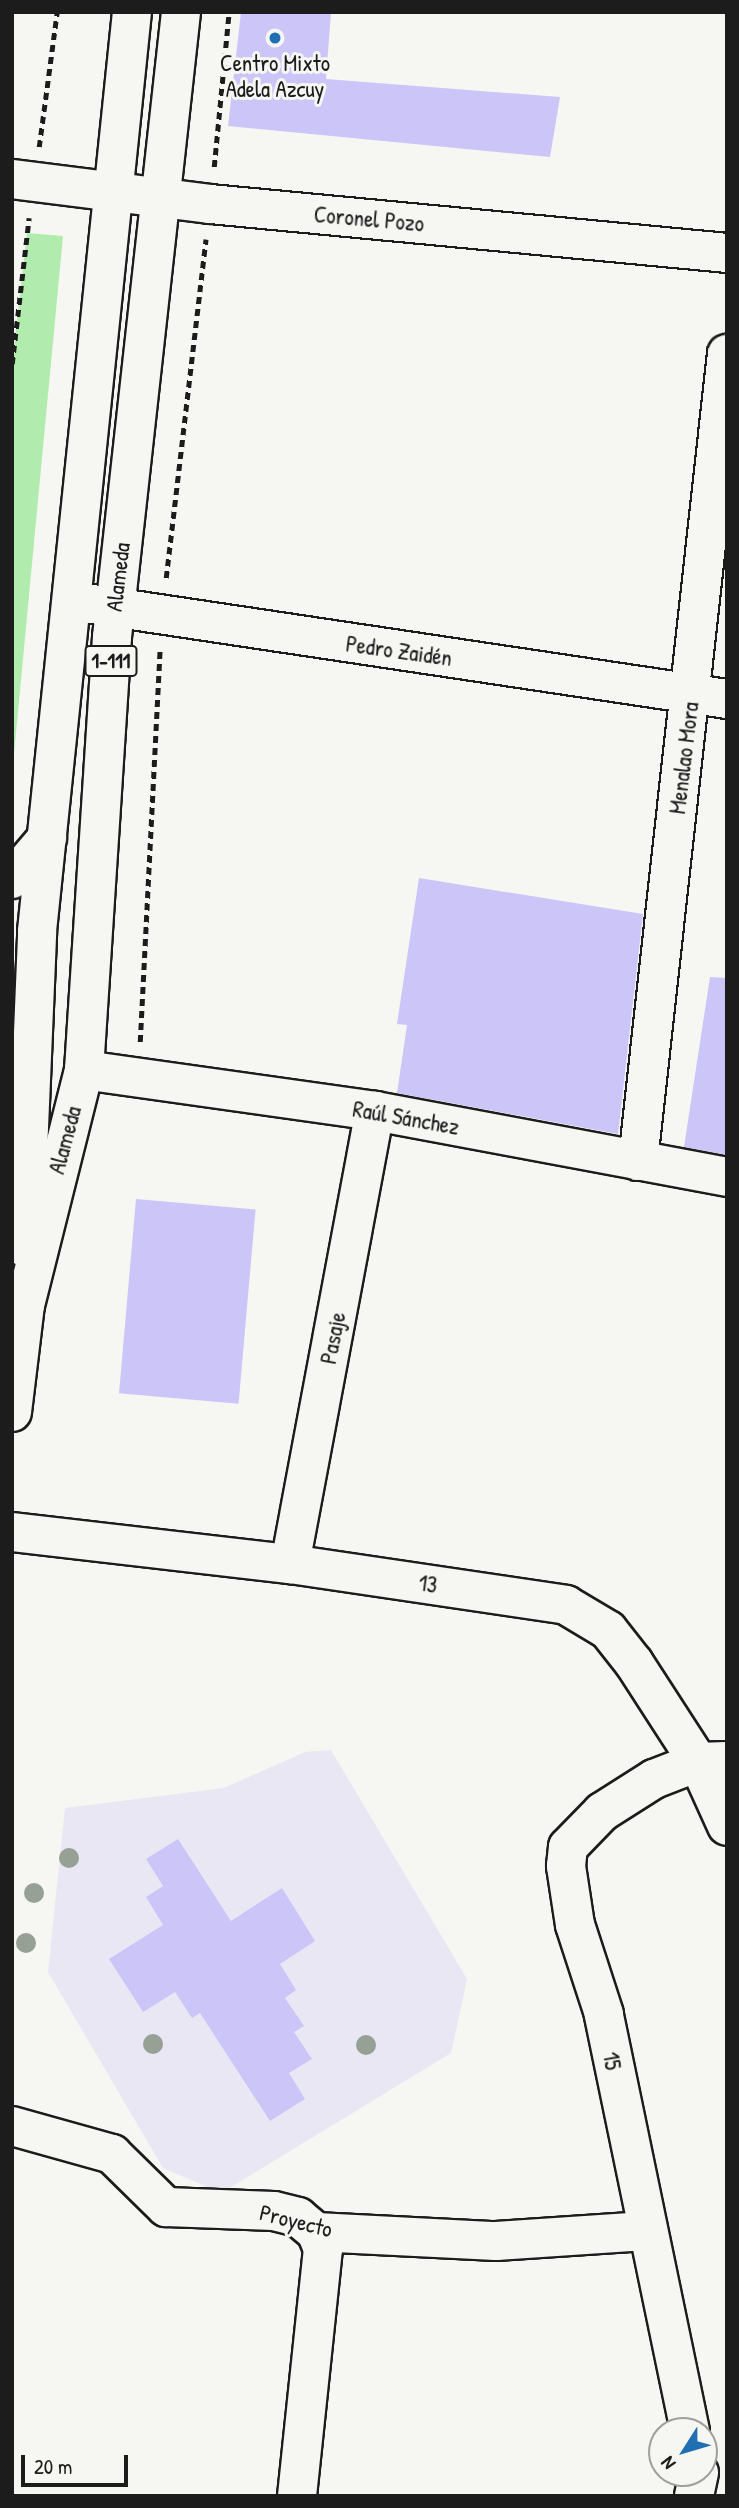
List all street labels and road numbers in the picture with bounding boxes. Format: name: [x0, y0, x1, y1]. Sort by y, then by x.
street label: Coronel Pozo: [313, 200, 425, 238]
street label: Alameda: [100, 541, 136, 613]
street label: Pedro Zaidén: [344, 630, 454, 672]
road number: 1-111: [83, 644, 139, 678]
street label: Menalao Mora: [663, 700, 705, 816]
street label: Raúl Sánchez: [351, 1095, 461, 1141]
street label: Alameda: [43, 1103, 87, 1177]
street label: Pasaje: [314, 1310, 352, 1366]
street label: 13: [417, 1569, 439, 1599]
street label: 15: [597, 2050, 627, 2072]
street label: Proyecto: [257, 2199, 335, 2243]

